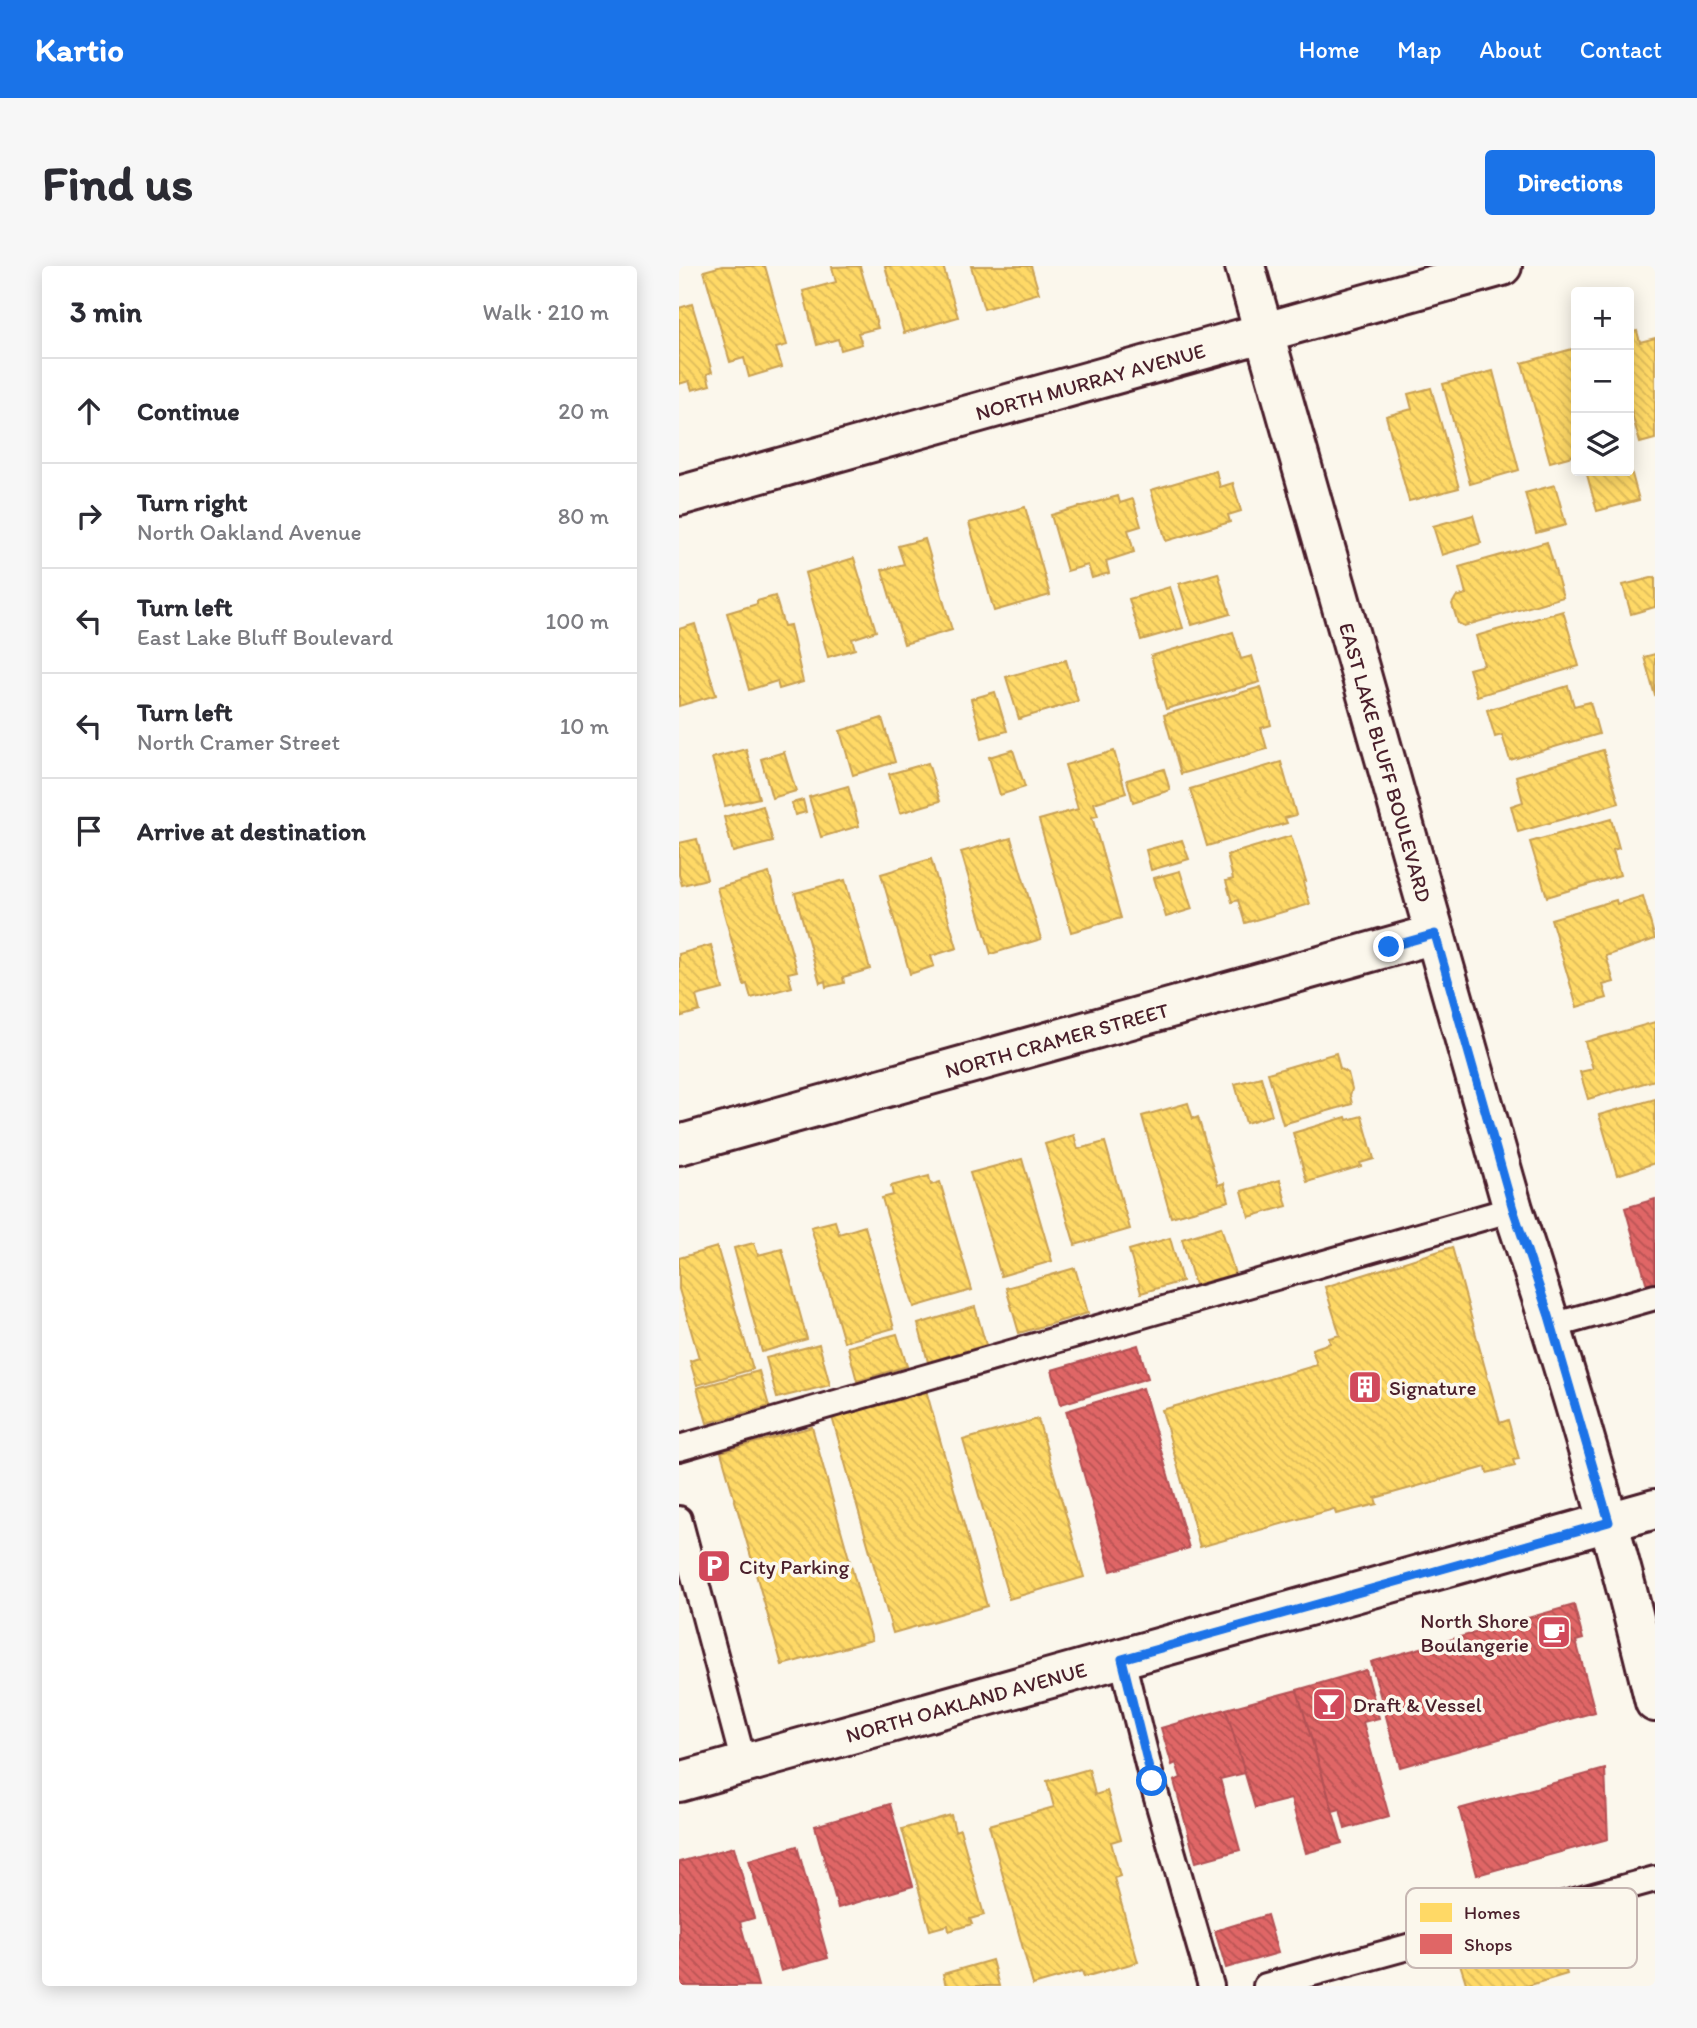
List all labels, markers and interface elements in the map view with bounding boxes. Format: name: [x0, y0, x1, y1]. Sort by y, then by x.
text: Kartio: [35, 30, 124, 69]
text: Home: [1299, 35, 1359, 64]
text: Map: [1397, 35, 1441, 64]
text: About: [1479, 35, 1542, 64]
text: Contact: [1580, 35, 1662, 64]
button: Directions: [1485, 150, 1655, 215]
text: Find us: [42, 153, 193, 212]
map controls: [1571, 287, 1634, 476]
button: +: [1571, 287, 1634, 350]
text: 3 min: [70, 293, 142, 330]
text: Walk · 210 m: [483, 298, 609, 326]
street label: NORTH MURRAY AVENUE: [973, 337, 1208, 425]
button: −: [1571, 350, 1634, 413]
icon: ahead: [70, 392, 108, 430]
text: Continue: [137, 395, 240, 427]
text: 20 m: [558, 397, 609, 425]
button: layers: [1571, 413, 1634, 476]
text: Turn right: [137, 486, 248, 518]
icon: right: [70, 497, 108, 535]
text: 80 m: [558, 502, 609, 530]
text: North Oakland Avenue: [137, 518, 362, 546]
text: Turn left: [137, 591, 233, 623]
icon: left: [70, 602, 108, 640]
text: 100 m: [545, 607, 609, 635]
street label: EAST LAKE BLUFF BOULEVARD: [1334, 620, 1438, 905]
text: East Lake Bluff Boulevard: [137, 623, 393, 651]
text: Turn left: [137, 696, 233, 728]
icon: left: [70, 707, 108, 745]
text: 10 m: [560, 712, 609, 740]
text: North Cramer Street: [137, 728, 340, 756]
icon: arrive: [70, 812, 108, 850]
text: Arrive at destination: [137, 815, 366, 847]
route end: [1373, 931, 1404, 962]
street label: NORTH CRAMER STREET: [942, 996, 1171, 1083]
building icon: Signature: [1346, 1368, 1384, 1406]
place label: Signature: [1389, 1375, 1476, 1400]
parking icon: City Parking: [695, 1547, 733, 1585]
place label: City Parking: [739, 1554, 849, 1579]
place label: North Shore Boulangerie: [1420, 1608, 1529, 1657]
cafe icon: North Shore Boulangerie: [1535, 1613, 1573, 1651]
street label: NORTH OAKLAND AVENUE: [843, 1656, 1089, 1747]
bar icon: Draft & Vessel: [1310, 1685, 1348, 1723]
place label: Draft & Vessel: [1353, 1692, 1482, 1717]
route start: [1136, 1765, 1167, 1796]
legend: [1406, 1888, 1637, 1968]
text: Homes: [1464, 1901, 1520, 1924]
text: Shops: [1464, 1933, 1513, 1956]

